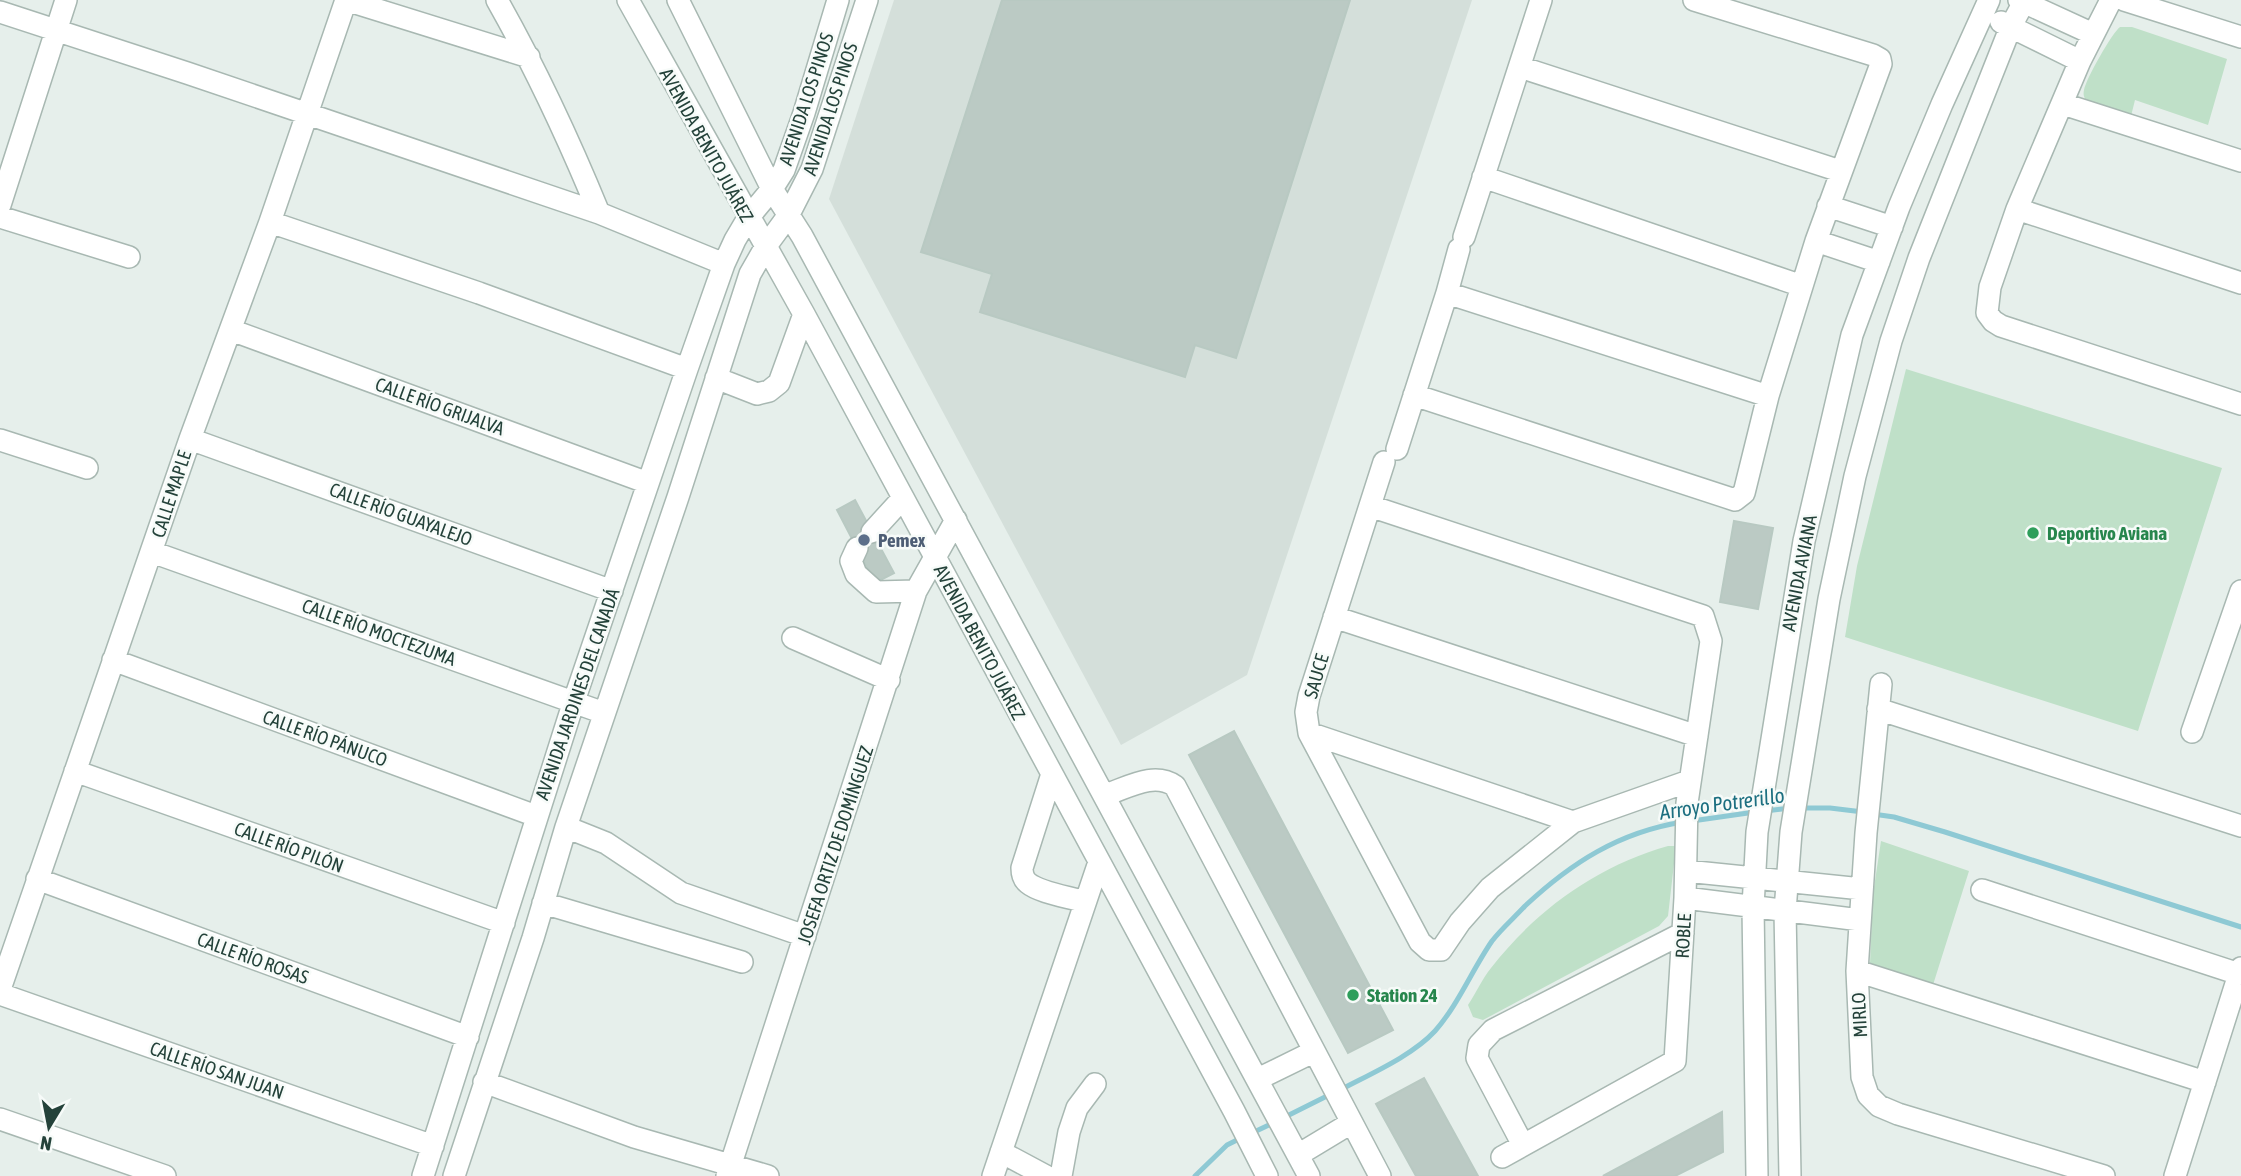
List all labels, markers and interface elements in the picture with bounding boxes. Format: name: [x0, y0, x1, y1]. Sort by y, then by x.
street label: AVENIDA LOS PINOS: [774, 30, 838, 168]
street label: AVENIDA LOS PINOS: [798, 40, 862, 178]
street label: AVENIDA BENITO JUÁREZ: [656, 64, 759, 226]
street label: CALLE RÍO GRIJALVA: [372, 372, 508, 440]
street label: CALLE MAPLE: [147, 448, 195, 540]
street label: CALLE RÍO GUAYALEJO: [327, 478, 475, 550]
street label: AVENIDA AVIANA: [1777, 512, 1821, 633]
place label: Deportivo Aviana: [2047, 522, 2167, 544]
marker: Deportivo Aviana: [2025, 525, 2041, 541]
place label: Pemex: [878, 529, 926, 551]
marker: Pemex: [856, 532, 872, 548]
street label: AVENIDA BENITO JUÁREZ: [930, 561, 1030, 724]
street label: AVENIDA JARDINES DEL CANADÁ: [530, 585, 624, 803]
street label: CALLE RÍO MOCTEZUMA: [299, 594, 459, 670]
street label: SAUCE: [1299, 651, 1333, 701]
street label: CALLE RÍO PÁNUCO: [260, 705, 390, 771]
street label: JOSEFA ORTIZ DE DOMÍNGUEZ: [793, 743, 878, 947]
water label: Arroyo Potrerillo: [1657, 782, 1786, 824]
street label: CALLE RÍO PILÓN: [231, 817, 347, 877]
street label: ROBLE: [1671, 913, 1695, 959]
street label: CALLE RÍO ROSAS: [194, 928, 312, 988]
place label: Station 24: [1367, 984, 1438, 1006]
marker: Station 24: [1345, 987, 1361, 1003]
street label: MIRLO: [1847, 992, 1871, 1038]
street label: CALLE RÍO SAN JUAN: [147, 1037, 287, 1103]
north arrow: [14, 1092, 84, 1162]
text: N: [39, 1132, 53, 1156]

